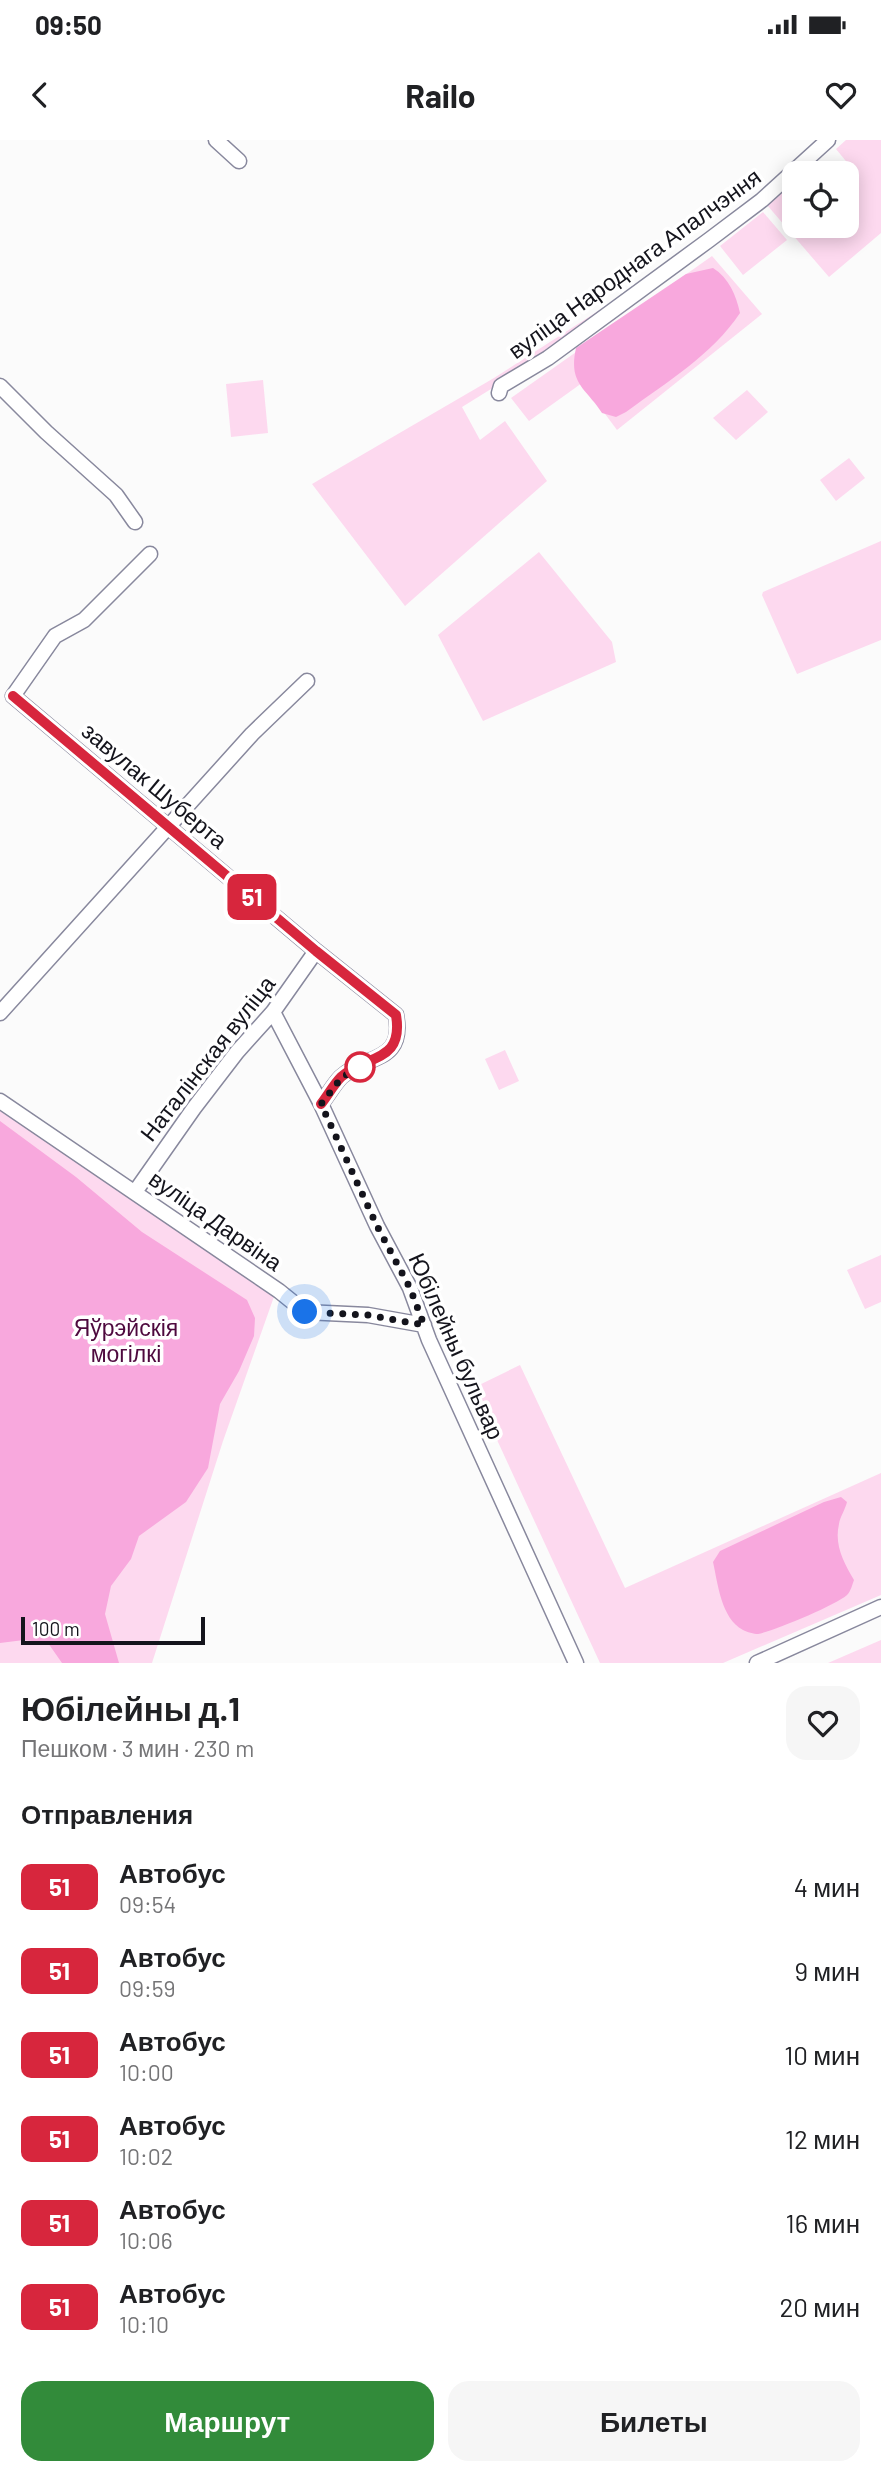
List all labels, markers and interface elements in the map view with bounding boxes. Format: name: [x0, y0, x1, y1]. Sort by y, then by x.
text: 09:50: [35, 9, 102, 40]
icon: back: [21, 76, 59, 114]
text: Railo: [405, 76, 476, 114]
icon: heart: [822, 76, 860, 114]
map controls: [782, 161, 859, 238]
button: locate: [782, 161, 859, 238]
street label: вуліца Народнага Апалчэння: [502, 162, 766, 364]
street label: завулак Шуберта: [77, 716, 233, 854]
line badge: 51: [220, 874, 284, 920]
text: 51: [241, 882, 263, 911]
street label: Наталінская вуліца: [134, 970, 280, 1146]
unlabelled marker: [345, 1052, 375, 1082]
street label: вуліца Дарвіна: [144, 1164, 288, 1276]
street label: Юбілейны бульвар: [403, 1248, 511, 1444]
your location: [287, 1294, 322, 1329]
park label: Яўрэйскія могілкі: [74, 1313, 178, 1367]
scale bar: [21, 1614, 205, 1646]
text: 100 m: [32, 1617, 80, 1640]
button: heart: [786, 1686, 860, 1760]
text: Юбілейны д.1: [21, 1688, 240, 1728]
text: Пешком · 3 мин · 230 m: [21, 1734, 254, 1762]
text: Отправления: [21, 1798, 193, 1829]
text: Автобус: [119, 1857, 226, 1888]
text: 4 мин: [794, 1871, 860, 1902]
text: 51: [49, 1872, 70, 1901]
text: 09:54: [119, 1890, 176, 1918]
text: Автобус: [119, 1941, 226, 1972]
text: 9 мин: [794, 1955, 860, 1986]
text: 51: [49, 1956, 70, 1985]
text: 09:59: [119, 1974, 176, 2002]
text: Автобус: [119, 2025, 226, 2056]
text: 10 мин: [784, 2039, 860, 2070]
text: 51: [49, 2040, 70, 2069]
text: 10:00: [119, 2058, 174, 2086]
text: Автобус: [119, 2109, 226, 2140]
text: 12 мин: [785, 2123, 860, 2154]
text: 51: [49, 2124, 70, 2153]
text: 10:02: [119, 2142, 173, 2170]
text: Автобус: [119, 2193, 226, 2224]
text: 16 мин: [786, 2207, 860, 2238]
text: 51: [49, 2208, 70, 2237]
text: 10:06: [119, 2226, 173, 2254]
text: Автобус: [119, 2277, 226, 2308]
text: 20 мин: [779, 2291, 860, 2322]
text: 51: [49, 2292, 70, 2321]
text: 10:10: [119, 2310, 169, 2338]
button: Маршрут: [21, 2381, 434, 2461]
button: Билеты: [448, 2381, 860, 2461]

